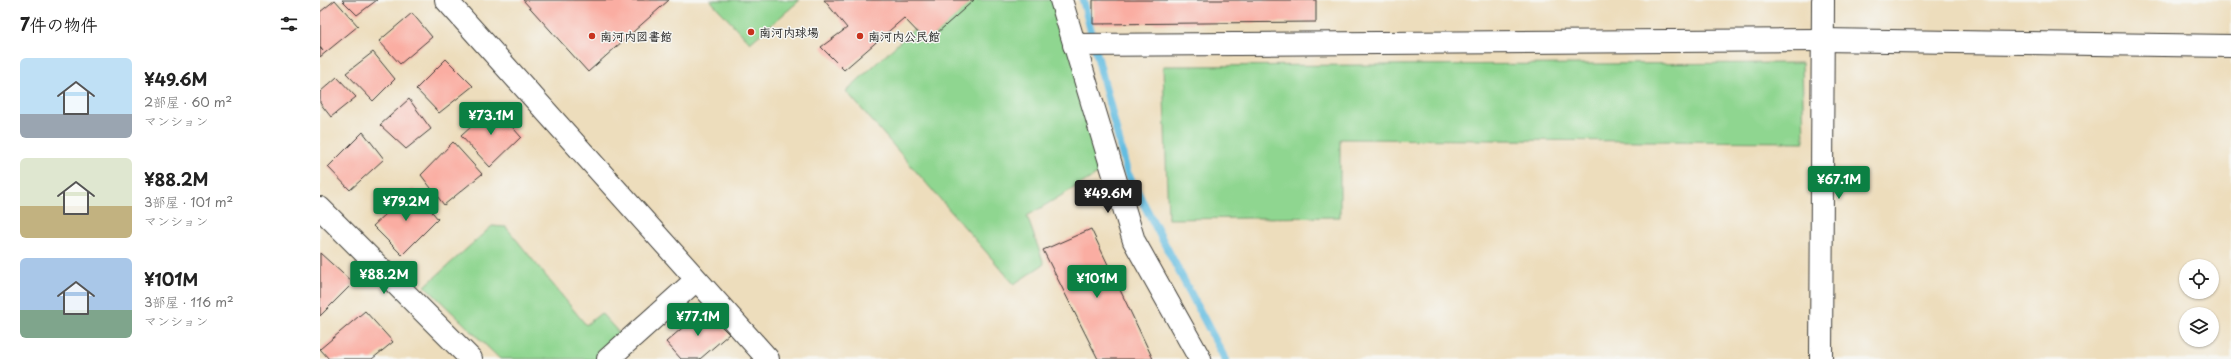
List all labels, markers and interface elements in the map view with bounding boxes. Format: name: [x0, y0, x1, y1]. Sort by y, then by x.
text: 7件の物件: [20, 11, 98, 37]
icon: filters: [278, 13, 300, 35]
place label: 南河内球場: [759, 23, 819, 41]
place label: 南河内図書館: [600, 27, 672, 45]
marker: 南河内球場: [746, 27, 756, 37]
place label: 南河内公民館: [868, 27, 940, 45]
marker: 南河内図書館: [587, 31, 597, 41]
marker: 南河内公民館: [855, 31, 865, 41]
text: ¥49.6M: [144, 66, 207, 92]
icon: home: [52, 74, 100, 122]
text: 2部屋 · 60 m²: [144, 92, 232, 111]
pin: ¥73.1M: [458, 102, 524, 136]
text: ¥73.1M: [468, 105, 514, 124]
text: マンション: [144, 111, 208, 130]
text: ¥88.2M: [144, 166, 209, 192]
pin: ¥67.1M: [1806, 166, 1872, 200]
text: ¥67.1M: [1817, 169, 1861, 188]
icon: home: [52, 174, 100, 222]
pin: ¥49.6M: [1075, 180, 1141, 214]
text: ¥49.6M: [1084, 183, 1132, 202]
pin: ¥79.2M: [373, 188, 439, 222]
text: ¥79.2M: [382, 191, 430, 210]
text: 3部屋 · 101 m²: [144, 192, 233, 211]
text: マンション: [144, 211, 208, 230]
map controls: [2179, 259, 2219, 347]
button: locate: [2179, 259, 2219, 299]
pin: ¥88.2M: [351, 261, 417, 295]
text: ¥88.2M: [359, 264, 409, 283]
pin: ¥101M: [1069, 265, 1125, 299]
text: ¥101M: [144, 266, 198, 292]
text: ¥101M: [1076, 268, 1118, 287]
icon: home: [52, 274, 100, 322]
text: 3部屋 · 116 m²: [144, 292, 234, 311]
pin: ¥77.1M: [665, 303, 731, 337]
text: ¥77.1M: [676, 306, 720, 325]
button: layers: [2179, 307, 2219, 347]
text: マンション: [144, 311, 208, 330]

